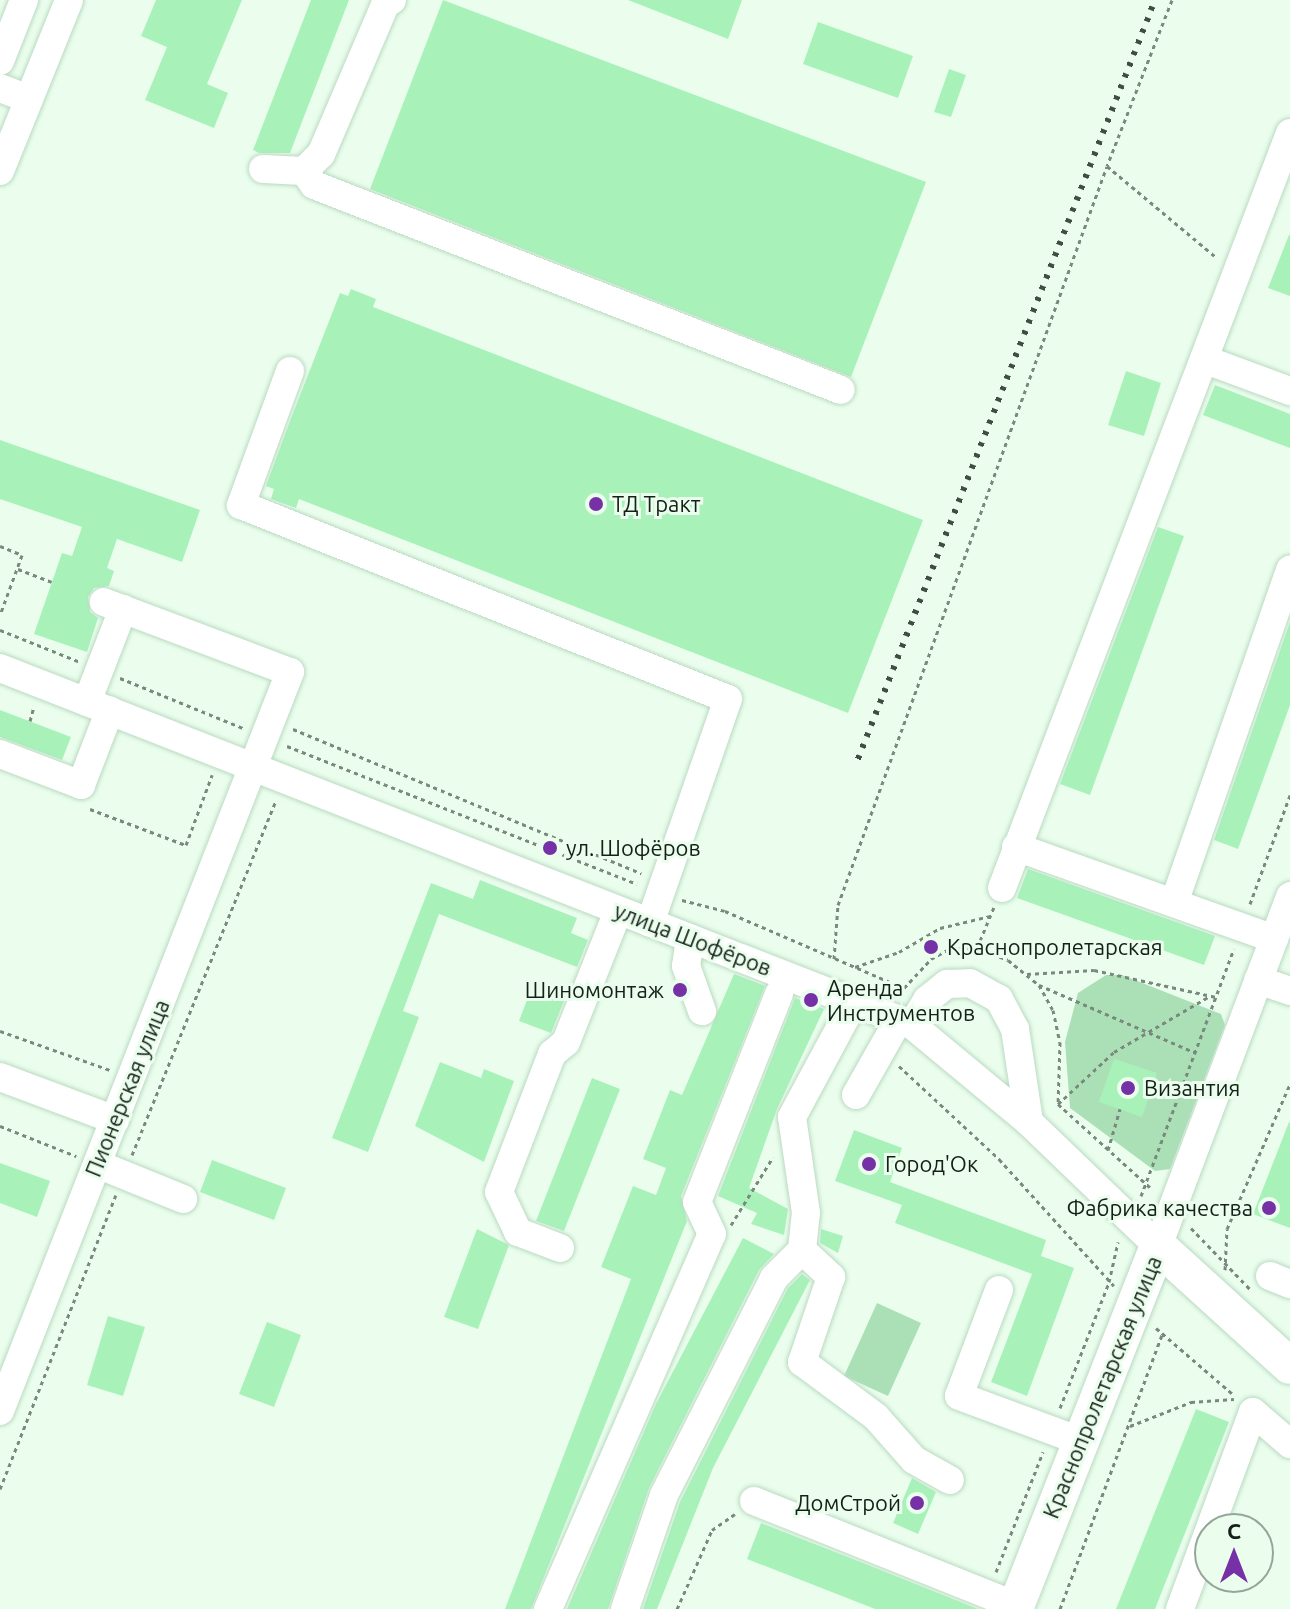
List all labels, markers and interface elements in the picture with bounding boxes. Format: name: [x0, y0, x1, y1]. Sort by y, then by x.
place label: ТД Тракт: [612, 491, 701, 517]
marker: ТД Тракт: [587, 495, 605, 513]
place label: ул. Шофёров: [566, 835, 701, 861]
marker: ул. Шофёров: [541, 839, 559, 857]
street label: улица Шофёров: [611, 897, 775, 981]
place label: Краснопролетарская: [947, 934, 1163, 960]
marker: Краснопролетарская: [922, 938, 940, 956]
place label: Аренда Инструментов: [827, 974, 975, 1026]
place label: Шиномонтаж: [525, 977, 664, 1003]
marker: Шиномонтаж: [671, 981, 689, 999]
marker: Аренда Инструментов: [802, 991, 820, 1009]
street label: Пионерская улица: [79, 995, 175, 1181]
place label: Византия: [1144, 1075, 1240, 1101]
marker: Византия: [1119, 1079, 1137, 1097]
place label: Город'Ок: [885, 1151, 978, 1177]
marker: Город'Ок: [860, 1155, 878, 1173]
place label: Фабрика качества: [1066, 1195, 1253, 1221]
marker: Фабрика качества: [1260, 1199, 1278, 1217]
street label: Краснопролетарская улица: [1037, 1252, 1167, 1522]
place label: ДомСтрой: [795, 1490, 901, 1516]
marker: ДомСтрой: [908, 1494, 926, 1512]
north arrow: [1194, 1513, 1274, 1593]
text: С: [1227, 1518, 1241, 1543]

